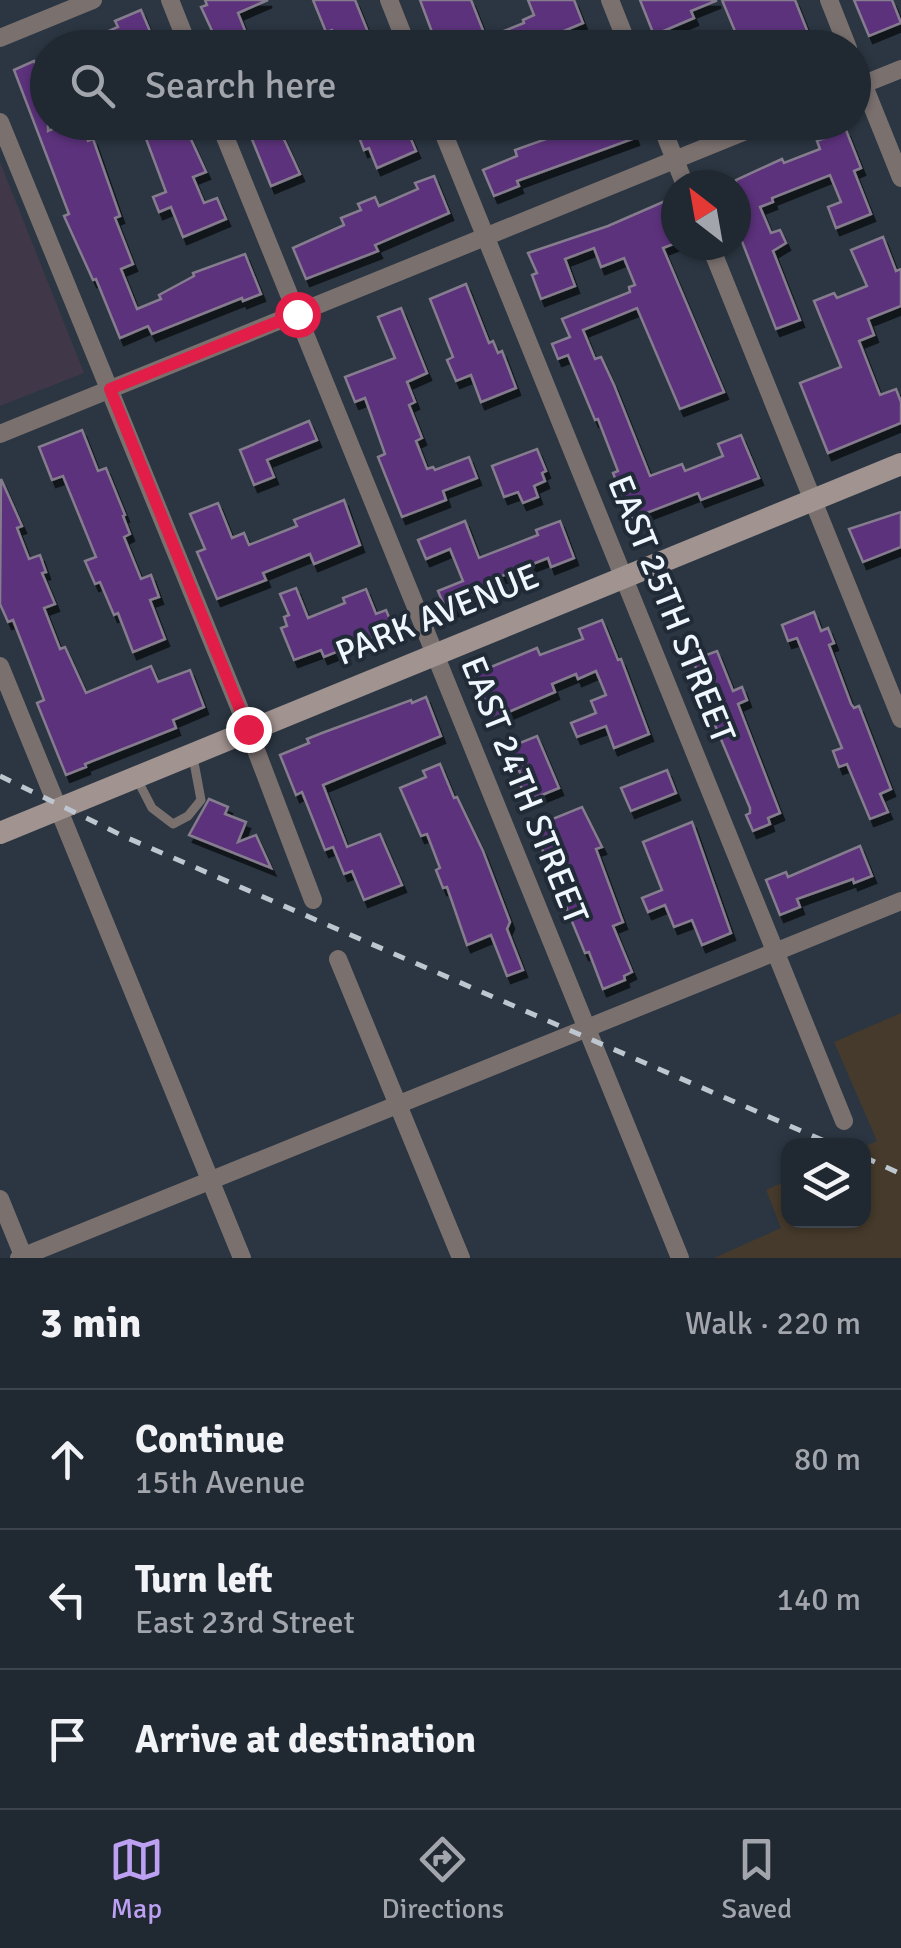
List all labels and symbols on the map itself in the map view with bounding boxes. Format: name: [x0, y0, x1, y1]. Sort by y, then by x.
north arrow: [661, 170, 751, 260]
route start: [275, 292, 321, 338]
street label: EAST 25TH STREET: [598, 469, 745, 749]
street label: PARK AVENUE: [329, 554, 545, 675]
street label: EAST 24TH STREET: [451, 650, 598, 930]
route end: [226, 707, 272, 753]

